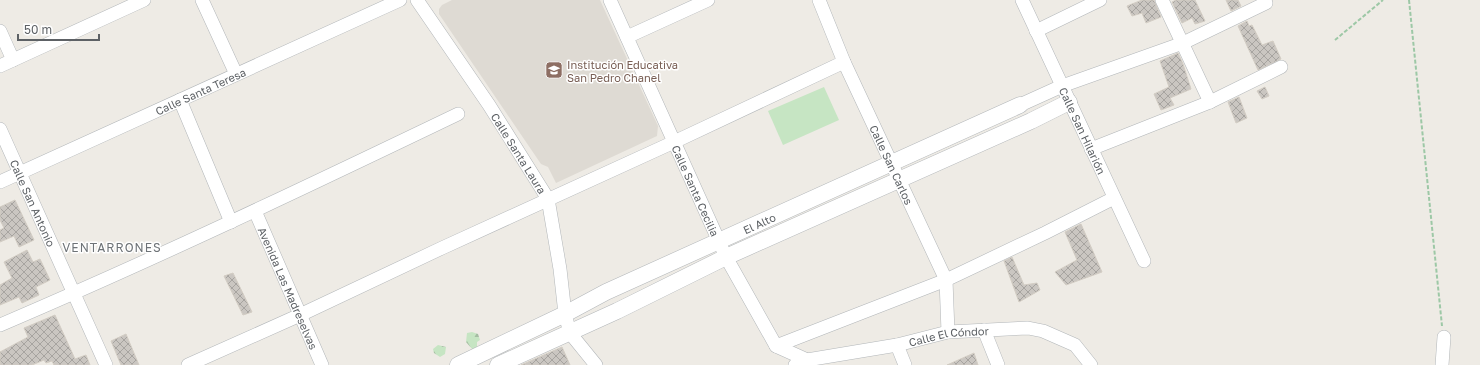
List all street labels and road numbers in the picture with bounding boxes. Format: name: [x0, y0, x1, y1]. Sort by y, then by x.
street label: Calle Santa Teresa: [153, 65, 248, 117]
street label: Calle San Hilarión: [1057, 85, 1109, 176]
street label: Calle Santa Laura: [489, 110, 549, 196]
street label: Calle San Carlos: [868, 123, 916, 207]
street label: Calle Santa Cecilia: [670, 143, 722, 238]
street label: Calle San Antonio: [8, 157, 59, 249]
street label: El Alto: [741, 210, 778, 236]
street label: Avenida Las Madreselvas: [256, 225, 321, 351]
street label: Calle El Cóndor: [907, 323, 990, 348]

